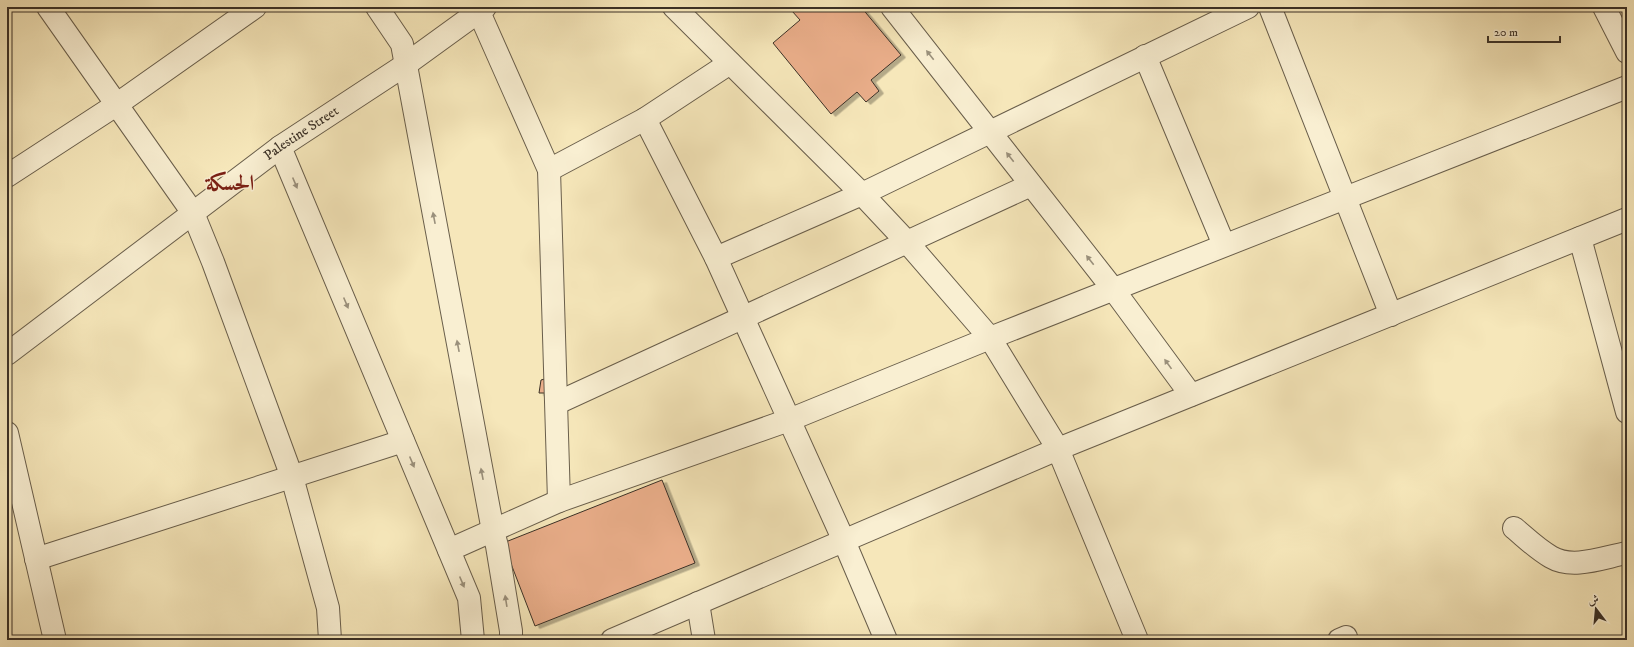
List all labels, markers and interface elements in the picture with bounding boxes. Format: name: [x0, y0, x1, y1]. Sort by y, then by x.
scale bar: [1488, 18, 1560, 44]
text: 20 m: [1494, 25, 1518, 40]
one-way arrow: [925, 50, 934, 61]
street label: Palestine Street: [261, 102, 343, 165]
one-way arrow: [1006, 152, 1014, 163]
district label: الحسكة: [204, 170, 254, 197]
one-way arrow: [293, 178, 299, 190]
one-way arrow: [431, 212, 437, 224]
one-way arrow: [1086, 254, 1094, 265]
one-way arrow: [343, 298, 349, 310]
one-way arrow: [455, 340, 461, 352]
one-way arrow: [1164, 358, 1172, 369]
one-way arrow: [409, 456, 415, 467]
one-way arrow: [479, 468, 485, 480]
one-way arrow: [459, 576, 465, 587]
north arrow: [1576, 589, 1616, 629]
text: ش: [1586, 592, 1601, 609]
one-way arrow: [503, 595, 509, 607]

